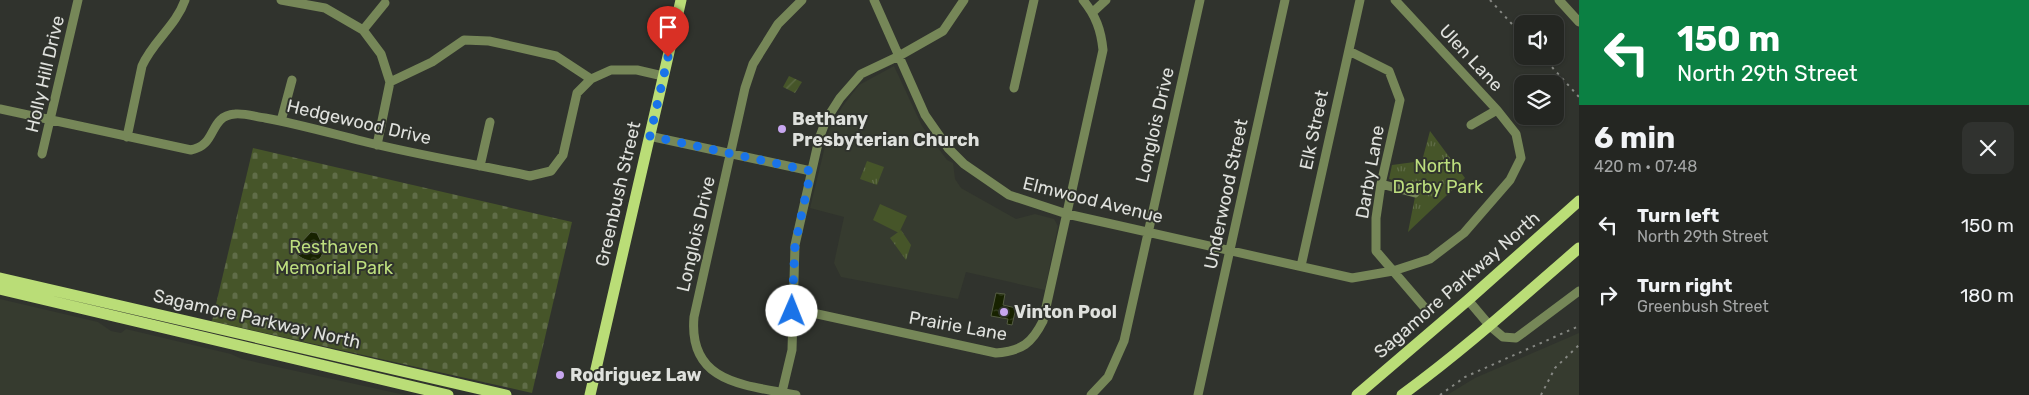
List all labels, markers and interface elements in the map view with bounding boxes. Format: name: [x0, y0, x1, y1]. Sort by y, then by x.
pin: [647, 6, 689, 57]
street label: Holly Hill Drive: [21, 13, 69, 135]
icon: arrive: [654, 13, 682, 41]
map controls: [1514, 15, 1564, 125]
button: sound: [1514, 15, 1564, 65]
text: 150 m: [1677, 18, 1780, 60]
street label: Ulen Lane: [1434, 20, 1508, 96]
icon: left: [1594, 20, 1659, 85]
text: North 29th Street: [1677, 60, 1858, 87]
street label: Longlois Drive: [1131, 65, 1179, 185]
button: layers: [1514, 75, 1564, 125]
street label: Elk Street: [1295, 88, 1333, 172]
street label: Hedgewood Drive: [285, 95, 433, 149]
place label: Bethany Presbyterian Church: [792, 108, 979, 151]
street label: Underwood Street: [1199, 117, 1253, 271]
street label: Greenbush Street: [591, 119, 645, 269]
text: 6 min: [1594, 120, 1675, 156]
button: close: [1962, 122, 2014, 174]
marker: Bethany Presbyterian Church: [776, 123, 788, 135]
street label: Darby Lane: [1351, 124, 1389, 220]
park label: North Darby Park: [1393, 155, 1484, 198]
text: 420 m · 07:48: [1594, 157, 1697, 176]
street label: Elmwood Avenue: [1021, 172, 1165, 228]
street label: Longlois Drive: [672, 174, 720, 294]
text: Turn left: [1637, 204, 1719, 227]
street label: Sagamore Parkway North: [1370, 207, 1544, 363]
icon: left: [1594, 211, 1622, 239]
text: 150 m: [1961, 214, 2014, 237]
text: North 29th Street: [1637, 227, 1768, 246]
park label: Resthaven Memorial Park: [275, 236, 394, 279]
text: Turn right: [1637, 274, 1732, 297]
icon: right: [1594, 281, 1622, 309]
street label: Sagamore Parkway North: [151, 284, 363, 354]
position arrow: [765, 284, 817, 336]
text: 180 m: [1960, 284, 2014, 307]
text: Greenbush Street: [1637, 297, 1769, 316]
place label: Vinton Pool: [1014, 301, 1117, 323]
marker: Vinton Pool: [998, 306, 1010, 318]
street label: Prairie Lane: [907, 307, 1009, 345]
place label: Rodriguez Law: [570, 364, 702, 386]
marker: Rodriguez Law: [554, 369, 566, 381]

